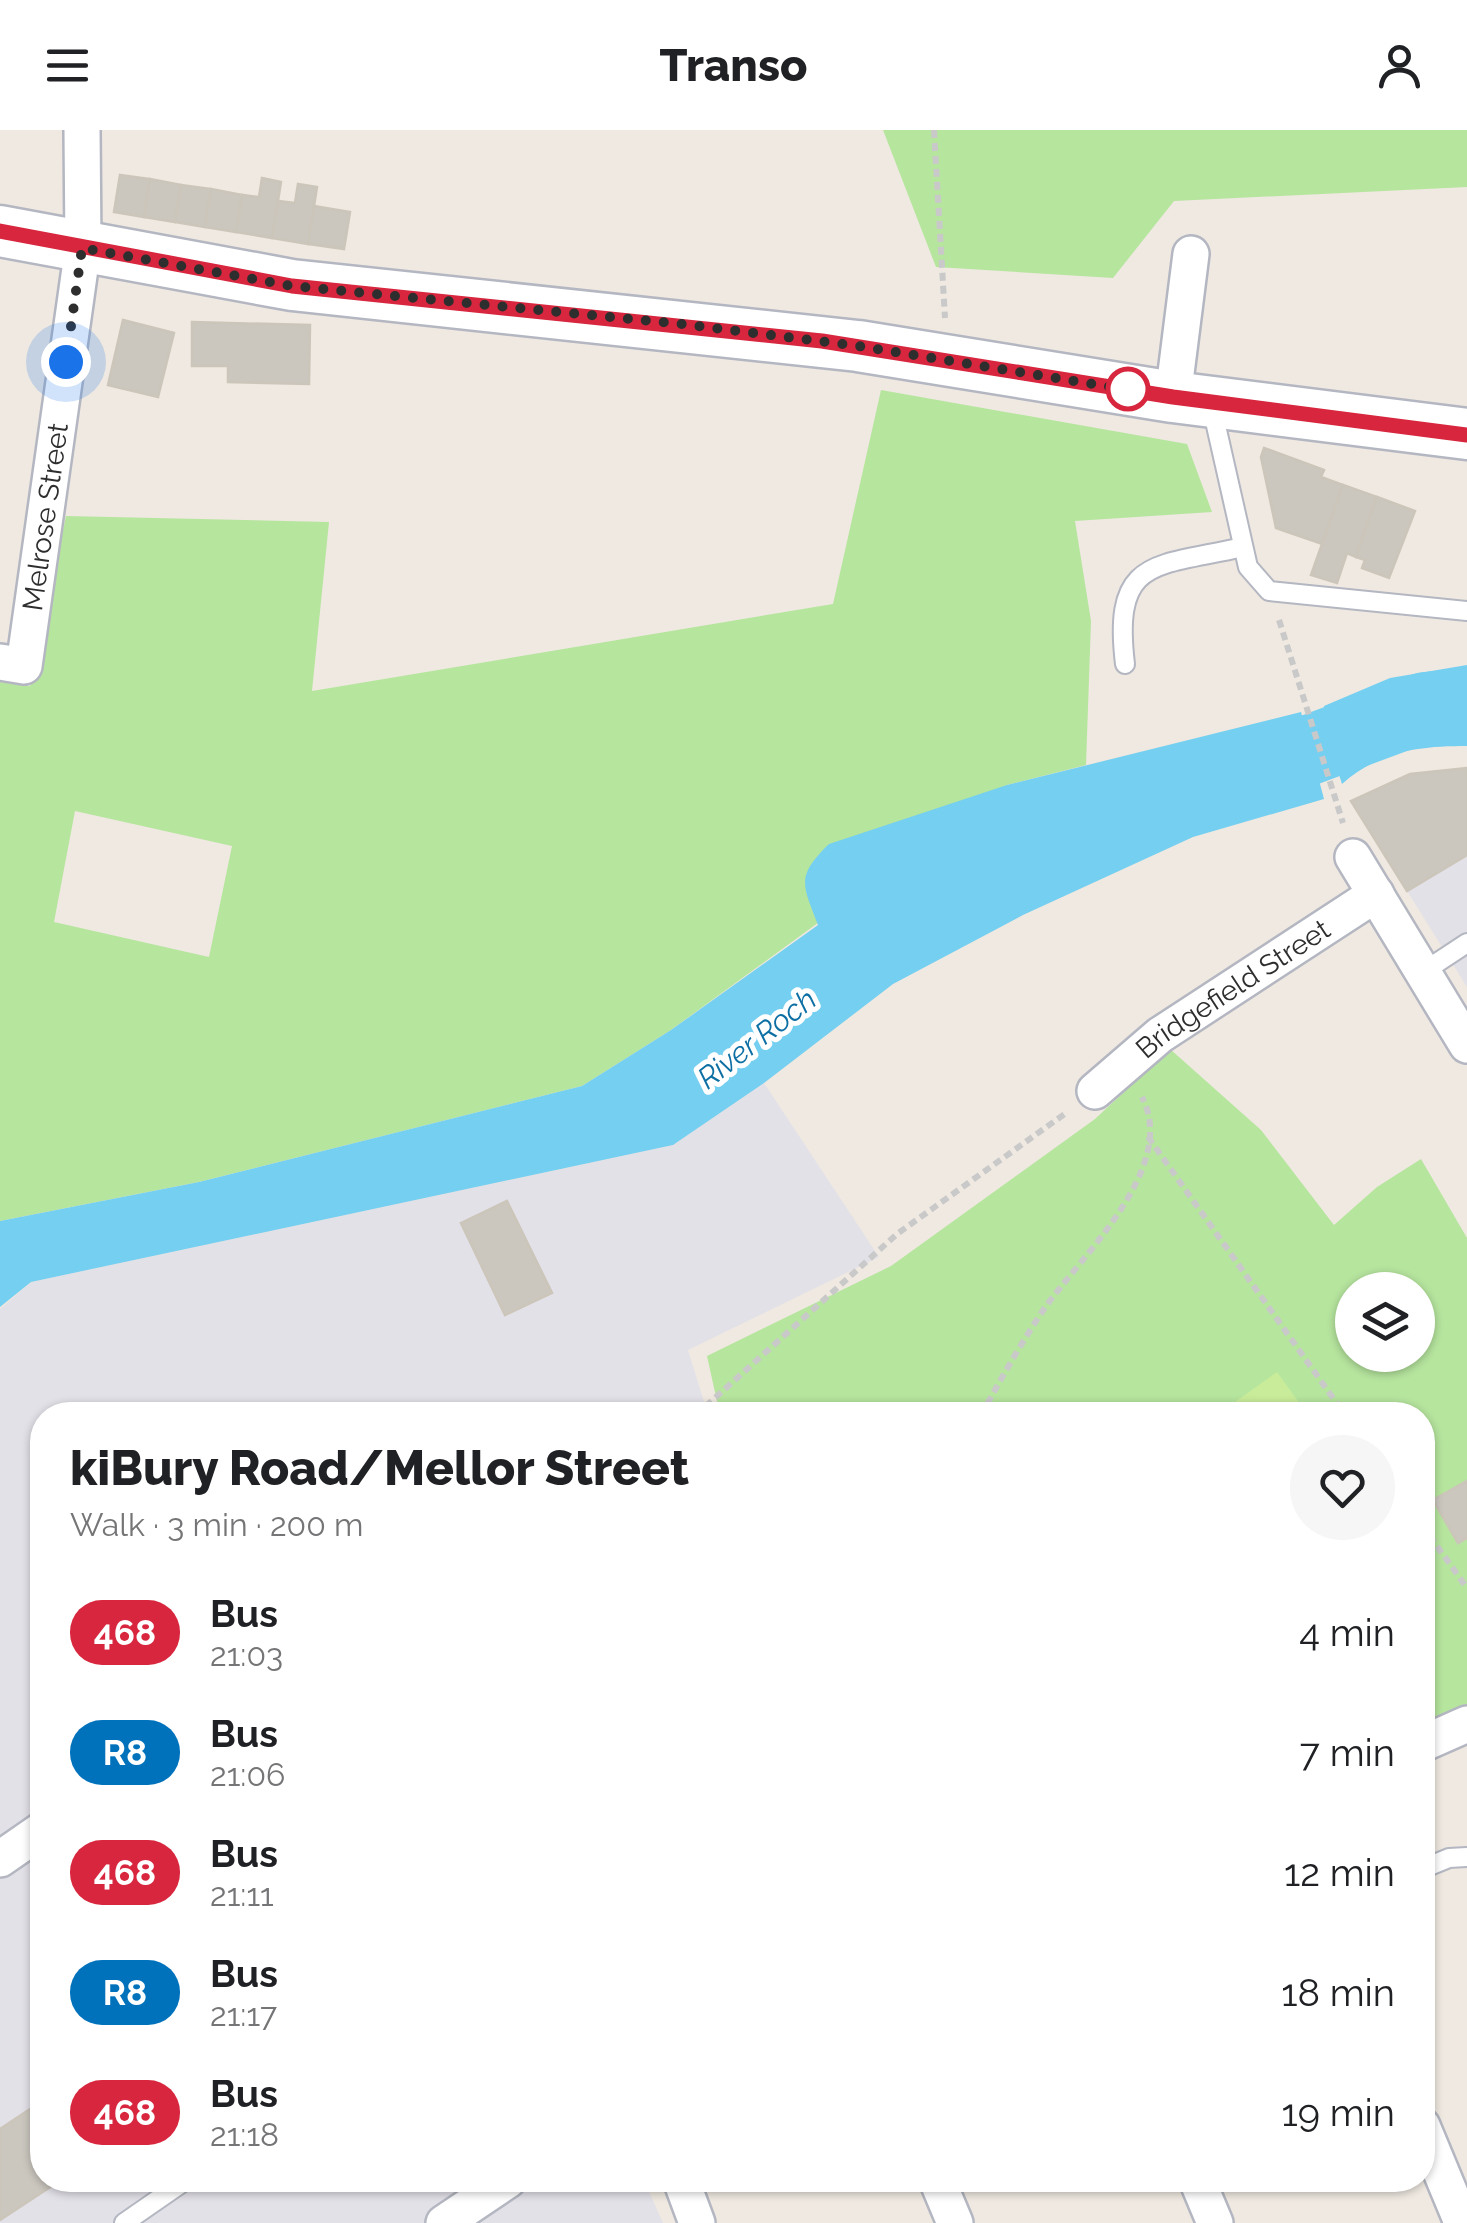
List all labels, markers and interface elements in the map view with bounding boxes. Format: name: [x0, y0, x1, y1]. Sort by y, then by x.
icon: menu: [40, 38, 95, 93]
icon: person: [1372, 38, 1427, 93]
text: Transo: [659, 39, 808, 92]
your location: [41, 337, 91, 387]
unlabelled marker: [1107, 368, 1149, 410]
street label: Melrose Street: [16, 420, 75, 613]
street label: Bridgefield Street: [1129, 912, 1337, 1065]
water label: River Roch: [690, 981, 823, 1096]
map controls: [1335, 1272, 1435, 1372]
button: layers: [1335, 1272, 1435, 1372]
button: heart: [1290, 1435, 1395, 1540]
text: kiBury Road/Mellor Street: [70, 1440, 689, 1496]
text: Walk · 3 min · 200 m: [70, 1506, 363, 1543]
text: Bus: [210, 1591, 278, 1636]
text: 4 min: [1299, 1610, 1395, 1655]
text: 468: [94, 1612, 156, 1653]
text: 21:03: [210, 1636, 283, 1673]
text: Bus: [210, 1711, 278, 1756]
text: 7 min: [1300, 1730, 1395, 1775]
text: R8: [103, 1732, 147, 1773]
text: 21:06: [210, 1756, 285, 1793]
text: Bus: [210, 1831, 278, 1876]
text: 12 min: [1284, 1850, 1395, 1895]
text: 468: [94, 1852, 156, 1893]
text: 21:11: [210, 1876, 274, 1913]
text: Bus: [210, 1951, 278, 1996]
text: 18 min: [1281, 1970, 1395, 2015]
text: R8: [103, 1972, 147, 2013]
text: 21:17: [210, 1996, 277, 2033]
text: Bus: [210, 2071, 278, 2116]
text: 19 min: [1281, 2090, 1395, 2135]
text: 468: [94, 2092, 156, 2133]
text: 21:18: [210, 2116, 279, 2153]

